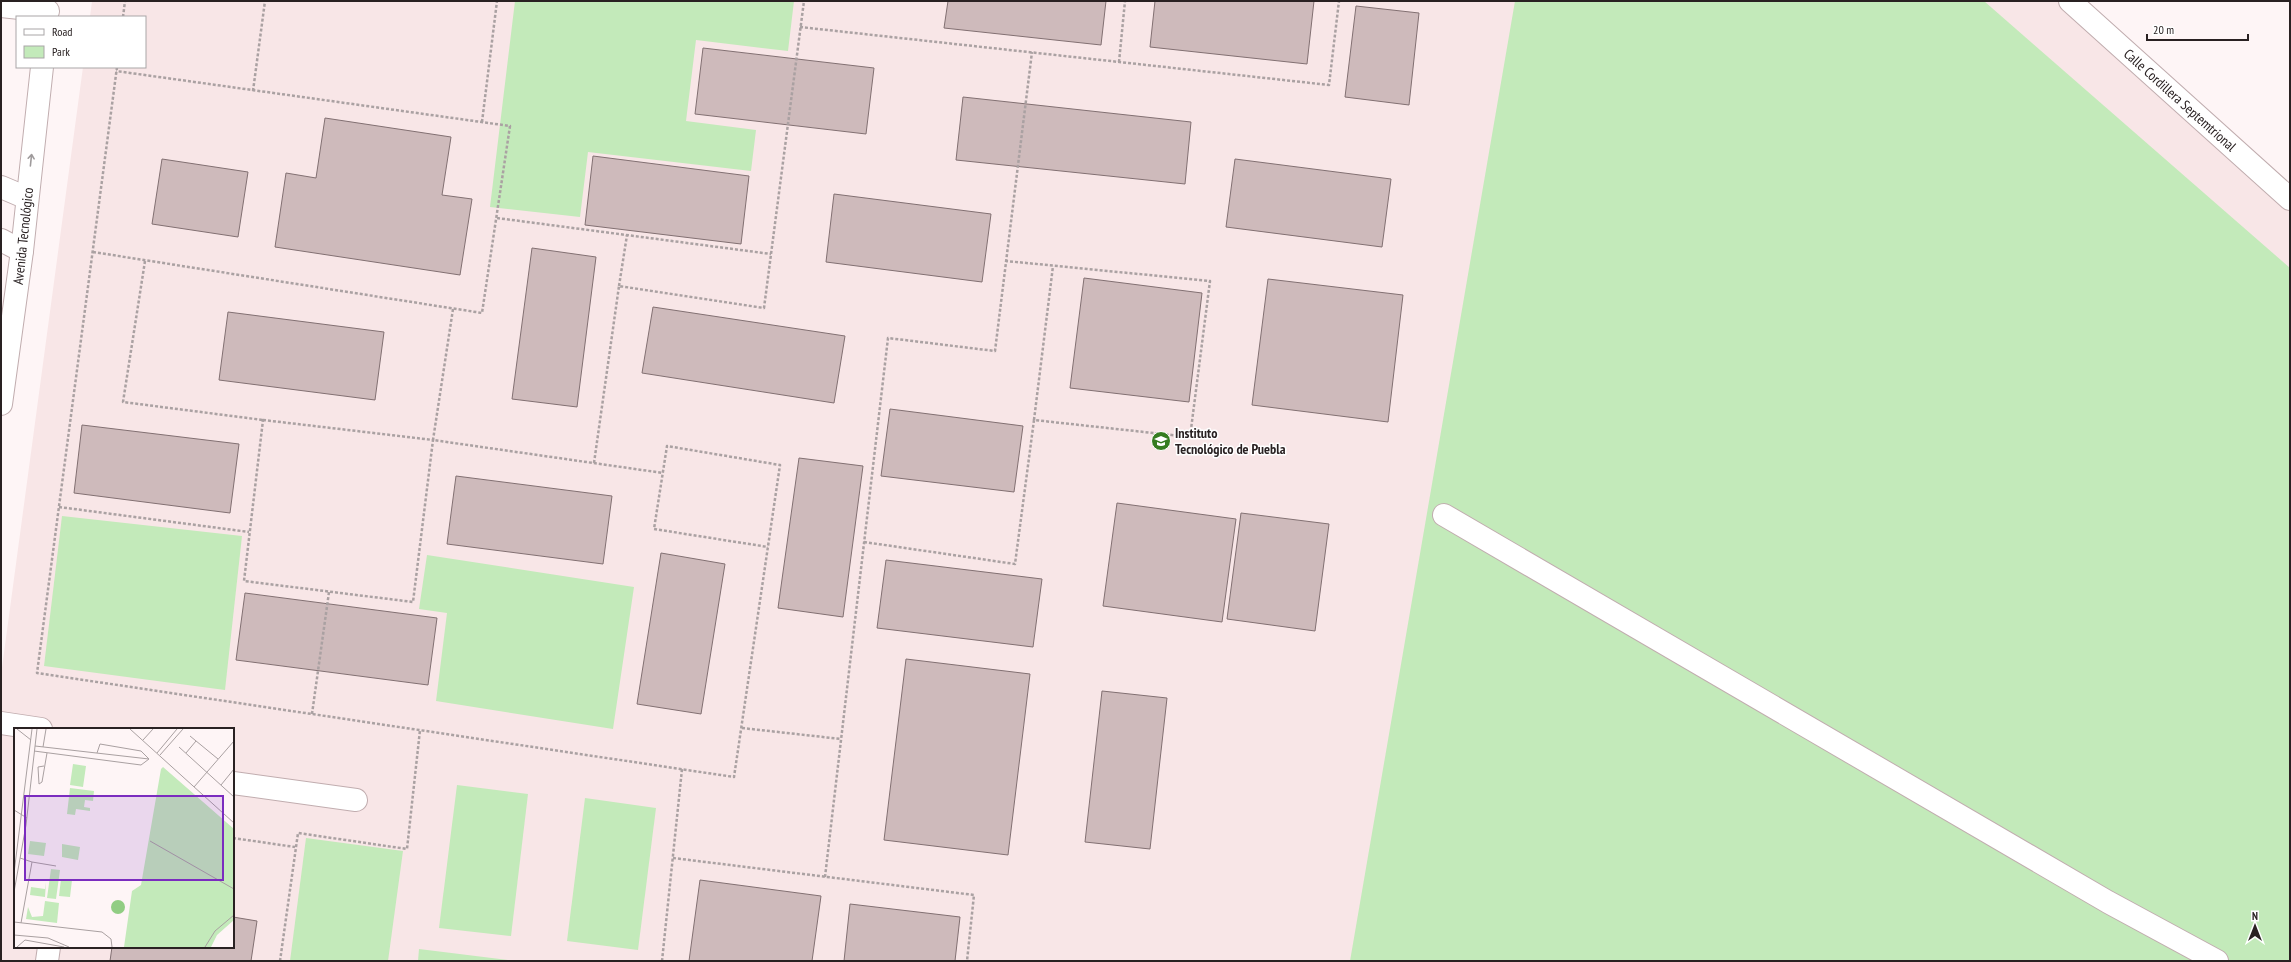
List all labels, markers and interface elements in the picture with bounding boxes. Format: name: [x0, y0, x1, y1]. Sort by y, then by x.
legend: [16, 16, 146, 68]
scale bar: [2147, 16, 2248, 42]
text: 20 m: [2153, 22, 2174, 37]
text: Road: [52, 24, 72, 39]
text: Park: [52, 44, 70, 59]
street label: Calle Cordillera Septemtrional: [2120, 45, 2240, 156]
one-way arrow: [27, 154, 35, 167]
street label: Avenida Tecnológico: [9, 186, 37, 286]
place label: Instituto Tecnológico de Puebla: [1175, 424, 1286, 458]
school or university icon: Instituto Tecnológico de Puebla: [1150, 430, 1172, 452]
inset map: [14, 728, 234, 948]
north arrow: [2235, 906, 2275, 946]
text: N: [2252, 909, 2258, 923]

